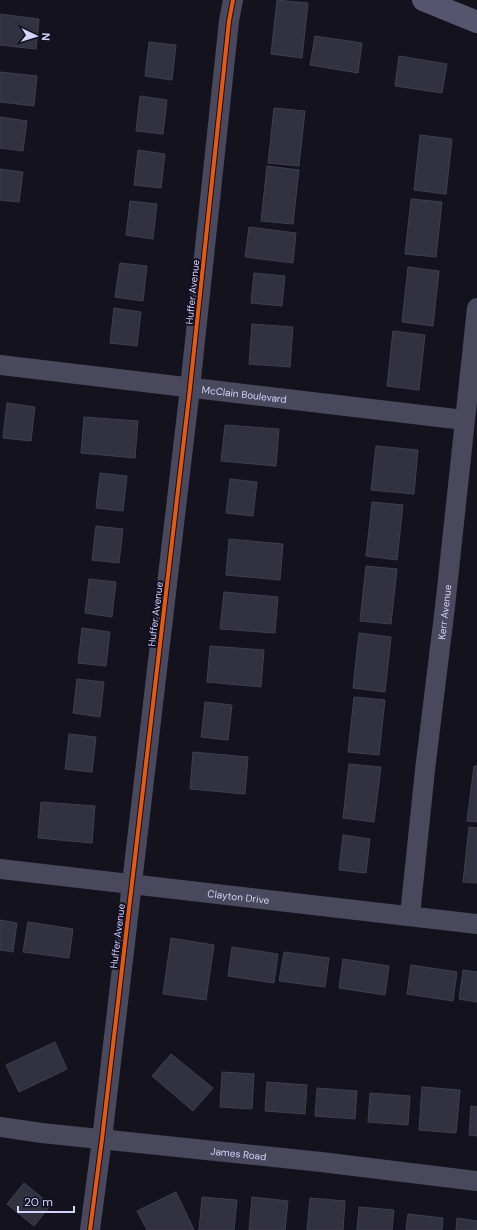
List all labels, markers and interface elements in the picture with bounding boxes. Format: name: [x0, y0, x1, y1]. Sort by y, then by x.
north arrow: [16, 16, 56, 56]
text: N: [39, 32, 53, 41]
street label: Huffer Avenue: [183, 259, 202, 325]
street label: McClain Boulevard: [201, 383, 287, 406]
street label: Huffer Avenue: [145, 581, 166, 647]
street label: Kerr Avenue: [435, 584, 454, 640]
street label: Clayton Drive: [207, 887, 270, 907]
street label: Huffer Avenue: [107, 903, 128, 969]
street label: James Road: [210, 1145, 267, 1163]
scale bar: [18, 1188, 74, 1214]
text: 20 m: [24, 1194, 53, 1210]

